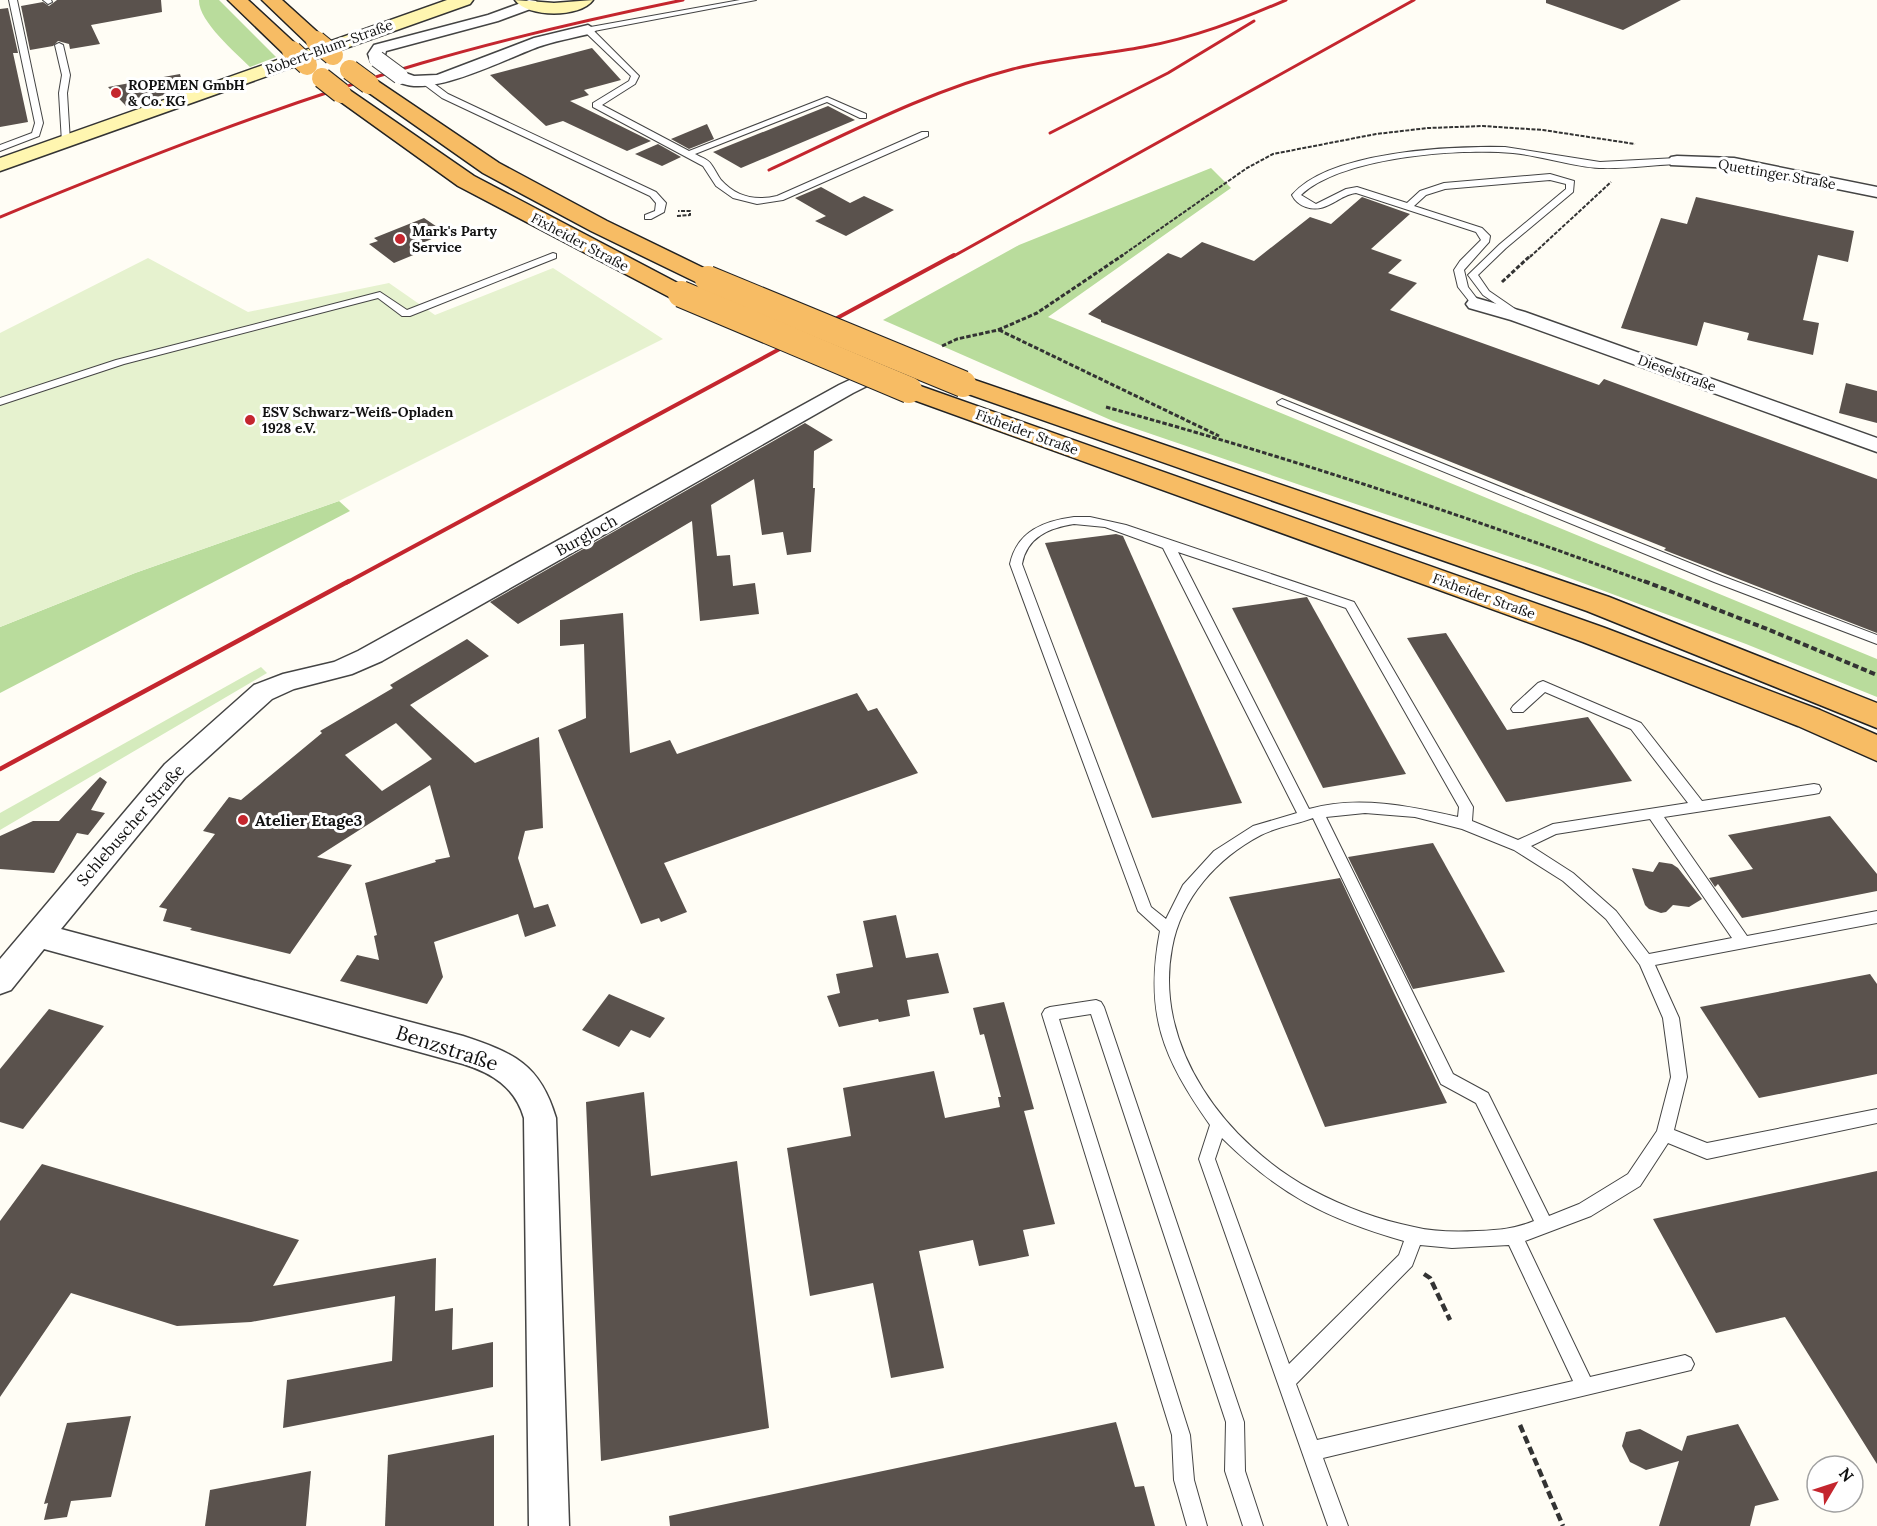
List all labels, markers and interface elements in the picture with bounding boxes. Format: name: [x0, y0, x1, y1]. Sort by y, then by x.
street label: Robert-Blum-Straße: [263, 15, 396, 78]
place label: ROPEMEN GmbH & Co. KG: [128, 76, 245, 110]
marker: ROPEMEN GmbH & Co. KG: [109, 86, 123, 100]
street label: Quettinger Straße: [1717, 155, 1838, 193]
street label: Fixheider Straße: [528, 209, 632, 276]
place label: Mark's Party Service: [412, 222, 497, 256]
marker: Mark's Party Service: [393, 232, 407, 246]
street label: Dieselstraße: [1635, 351, 1719, 396]
place label: ESV Schwarz-Weiß-Opladen 1928 e.V.: [262, 403, 453, 437]
street label: Fixheider Straße: [973, 405, 1081, 459]
marker: ESV Schwarz-Weiß-Opladen 1928 e.V.: [243, 413, 257, 427]
street label: Burgloch: [552, 510, 621, 560]
street label: Fixheider Straße: [1430, 569, 1538, 623]
street label: Schlebuscher Straße: [72, 760, 188, 890]
place label: Atelier Etage3: [255, 810, 363, 830]
marker: Atelier Etage3: [236, 813, 250, 827]
street label: Benzstraße: [393, 1019, 502, 1076]
north arrow: [1805, 1454, 1865, 1514]
text: N: [1835, 1463, 1858, 1486]

